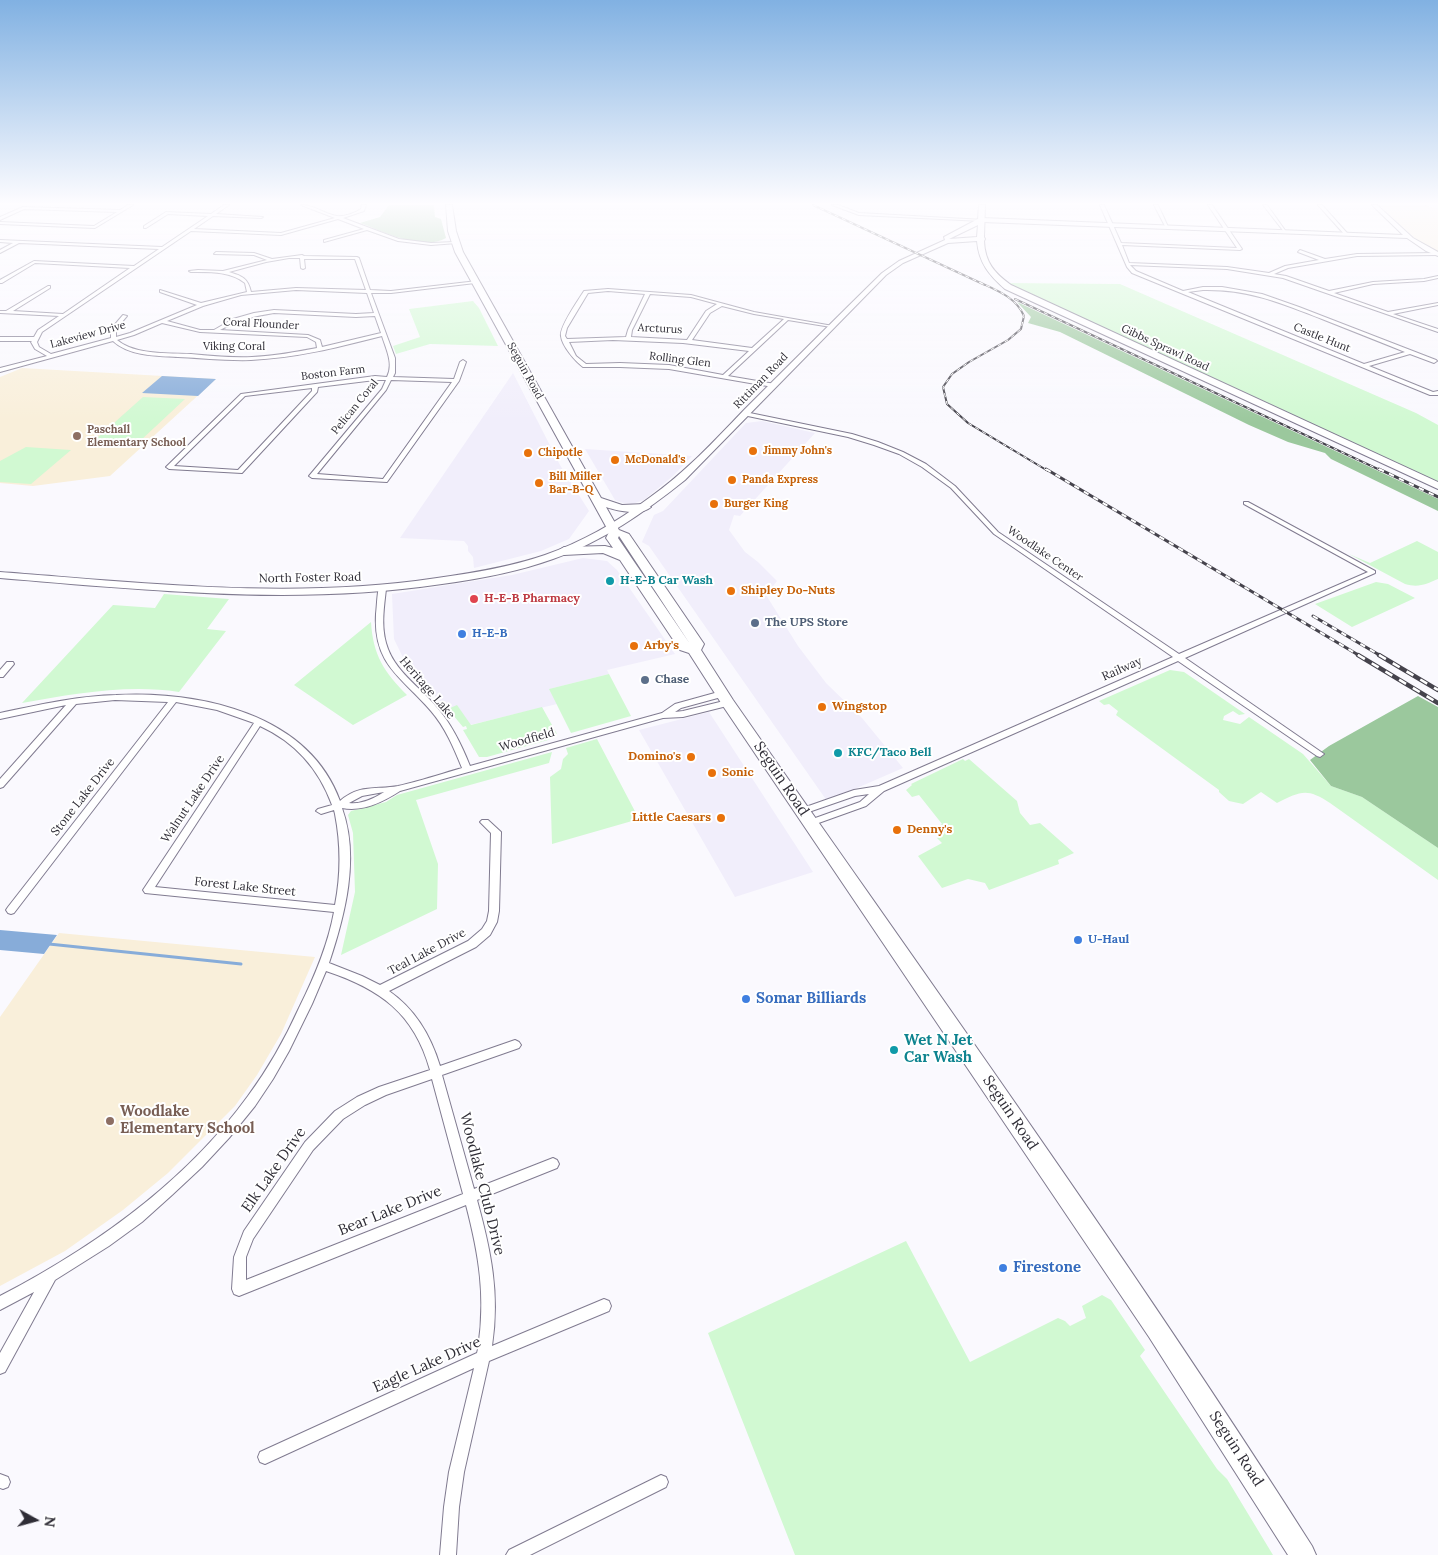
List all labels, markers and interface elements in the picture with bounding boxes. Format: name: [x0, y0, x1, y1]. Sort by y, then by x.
street label: Coral Flounder: [223, 315, 299, 333]
street label: Lakeview Drive: [49, 319, 127, 351]
street label: Arcturus: [637, 321, 683, 337]
street label: Castle Hunt: [1292, 321, 1352, 355]
street label: Gibbs Sprawl Road: [1119, 322, 1211, 374]
street label: Viking Coral: [203, 340, 265, 354]
street label: Seguin Road: [504, 340, 546, 402]
street label: Rolling Glen: [648, 350, 712, 370]
street label: Rittiman Road: [731, 350, 791, 412]
street label: Boston Farm: [300, 363, 366, 383]
street label: Pelican Coral: [329, 377, 381, 437]
place label: Paschall Elementary School: [87, 423, 186, 449]
marker: Paschall Elementary School: [71, 430, 83, 442]
place label: Jimmy John's: [763, 444, 832, 458]
marker: Jimmy John's: [747, 445, 759, 457]
place label: Chipotle: [538, 446, 583, 460]
marker: Chipotle: [522, 447, 534, 459]
place label: McDonald's: [625, 453, 686, 467]
marker: McDonald's: [609, 454, 621, 466]
place label: Bill Miller Bar-B-Q: [549, 470, 602, 496]
place label: Panda Express: [742, 473, 818, 487]
marker: Panda Express: [726, 474, 738, 486]
marker: Bill Miller Bar-B-Q: [533, 477, 545, 489]
place label: Burger King: [724, 497, 788, 511]
marker: Burger King: [708, 498, 720, 510]
street label: Woodlake Center: [1005, 524, 1085, 584]
street label: North Foster Road: [259, 570, 361, 586]
place label: H-E-B Car Wash: [620, 574, 713, 588]
marker: H-E-B Car Wash: [604, 575, 616, 587]
place label: Shipley Do-Nuts: [741, 584, 835, 598]
marker: Shipley Do-Nuts: [725, 585, 737, 597]
place label: H-E-B Pharmacy: [484, 592, 580, 606]
marker: H-E-B Pharmacy: [468, 593, 480, 605]
place label: The UPS Store: [765, 616, 848, 630]
marker: The UPS Store: [749, 617, 761, 629]
place label: H-E-B: [472, 627, 507, 641]
marker: H-E-B: [456, 628, 468, 640]
place label: Arby's: [644, 639, 679, 653]
marker: Arby's: [628, 640, 640, 652]
street label: Heritage Lake: [396, 654, 458, 722]
street label: Railway: [1100, 654, 1144, 684]
place label: Chase: [655, 673, 689, 687]
marker: Chase: [639, 674, 651, 686]
place label: Wingstop: [832, 700, 887, 714]
marker: Wingstop: [816, 701, 828, 713]
street label: Woodfield: [498, 725, 556, 755]
street label: Seguin Road: [750, 738, 812, 820]
place label: KFC/Taco Bell: [848, 746, 931, 760]
marker: KFC/Taco Bell: [832, 747, 844, 759]
place label: Domino's: [628, 750, 681, 764]
marker: Domino's: [685, 751, 697, 763]
street label: Walnut Lake Drive: [158, 752, 228, 846]
street label: Stone Lake Drive: [48, 755, 118, 839]
place label: Sonic: [722, 766, 754, 780]
marker: Sonic: [706, 767, 718, 779]
place label: Little Caesars: [632, 811, 711, 825]
marker: Little Caesars: [715, 812, 727, 824]
place label: Denny's: [907, 823, 952, 837]
marker: Denny's: [891, 824, 903, 836]
street label: Forest Lake Street: [194, 875, 296, 899]
street label: Teal Lake Drive: [386, 926, 468, 978]
place label: U-Haul: [1088, 933, 1129, 947]
marker: U-Haul: [1072, 934, 1084, 946]
place label: Somar Billiards: [756, 990, 866, 1008]
marker: Somar Billiards: [740, 993, 752, 1005]
place label: Wet N Jet Car Wash: [904, 1032, 973, 1067]
marker: Wet N Jet Car Wash: [888, 1044, 900, 1056]
street label: Seguin Road: [979, 1072, 1041, 1154]
place label: Woodlake Elementary School: [120, 1103, 255, 1138]
street label: Woodlake Club Drive: [456, 1111, 508, 1257]
marker: Woodlake Elementary School: [104, 1115, 116, 1127]
street label: Elk Lake Drive: [238, 1124, 310, 1216]
street label: Bear Lake Drive: [336, 1182, 444, 1240]
place label: Firestone: [1013, 1259, 1081, 1277]
marker: Firestone: [997, 1262, 1009, 1274]
street label: Eagle Lake Drive: [370, 1333, 484, 1397]
street label: Seguin Road: [1205, 1408, 1267, 1490]
north arrow: [10, 1495, 60, 1545]
text: N: [40, 1515, 59, 1528]

